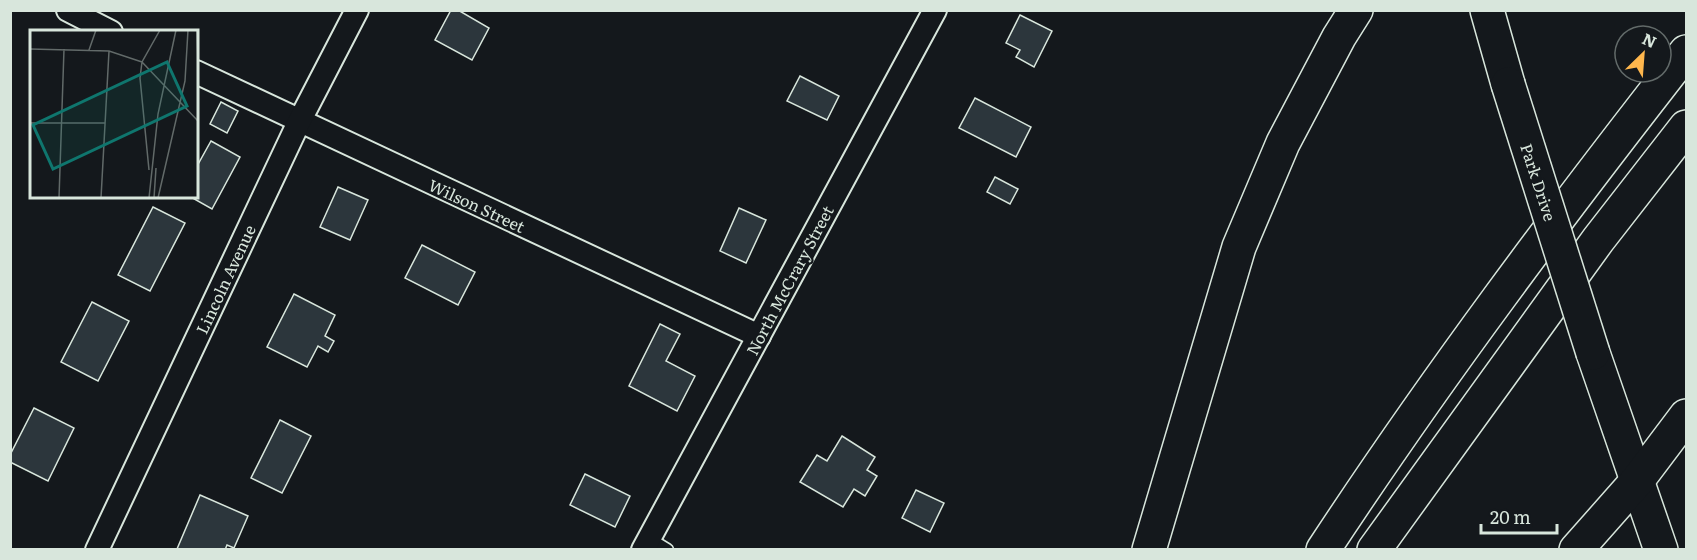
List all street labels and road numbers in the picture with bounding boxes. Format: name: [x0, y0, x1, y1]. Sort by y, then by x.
street label: Park Drive: [1515, 140, 1563, 224]
street label: Wilson Street: [425, 172, 530, 238]
street label: North McCrary Street: [739, 200, 839, 359]
street label: Lincoln Avenue: [189, 220, 261, 338]

